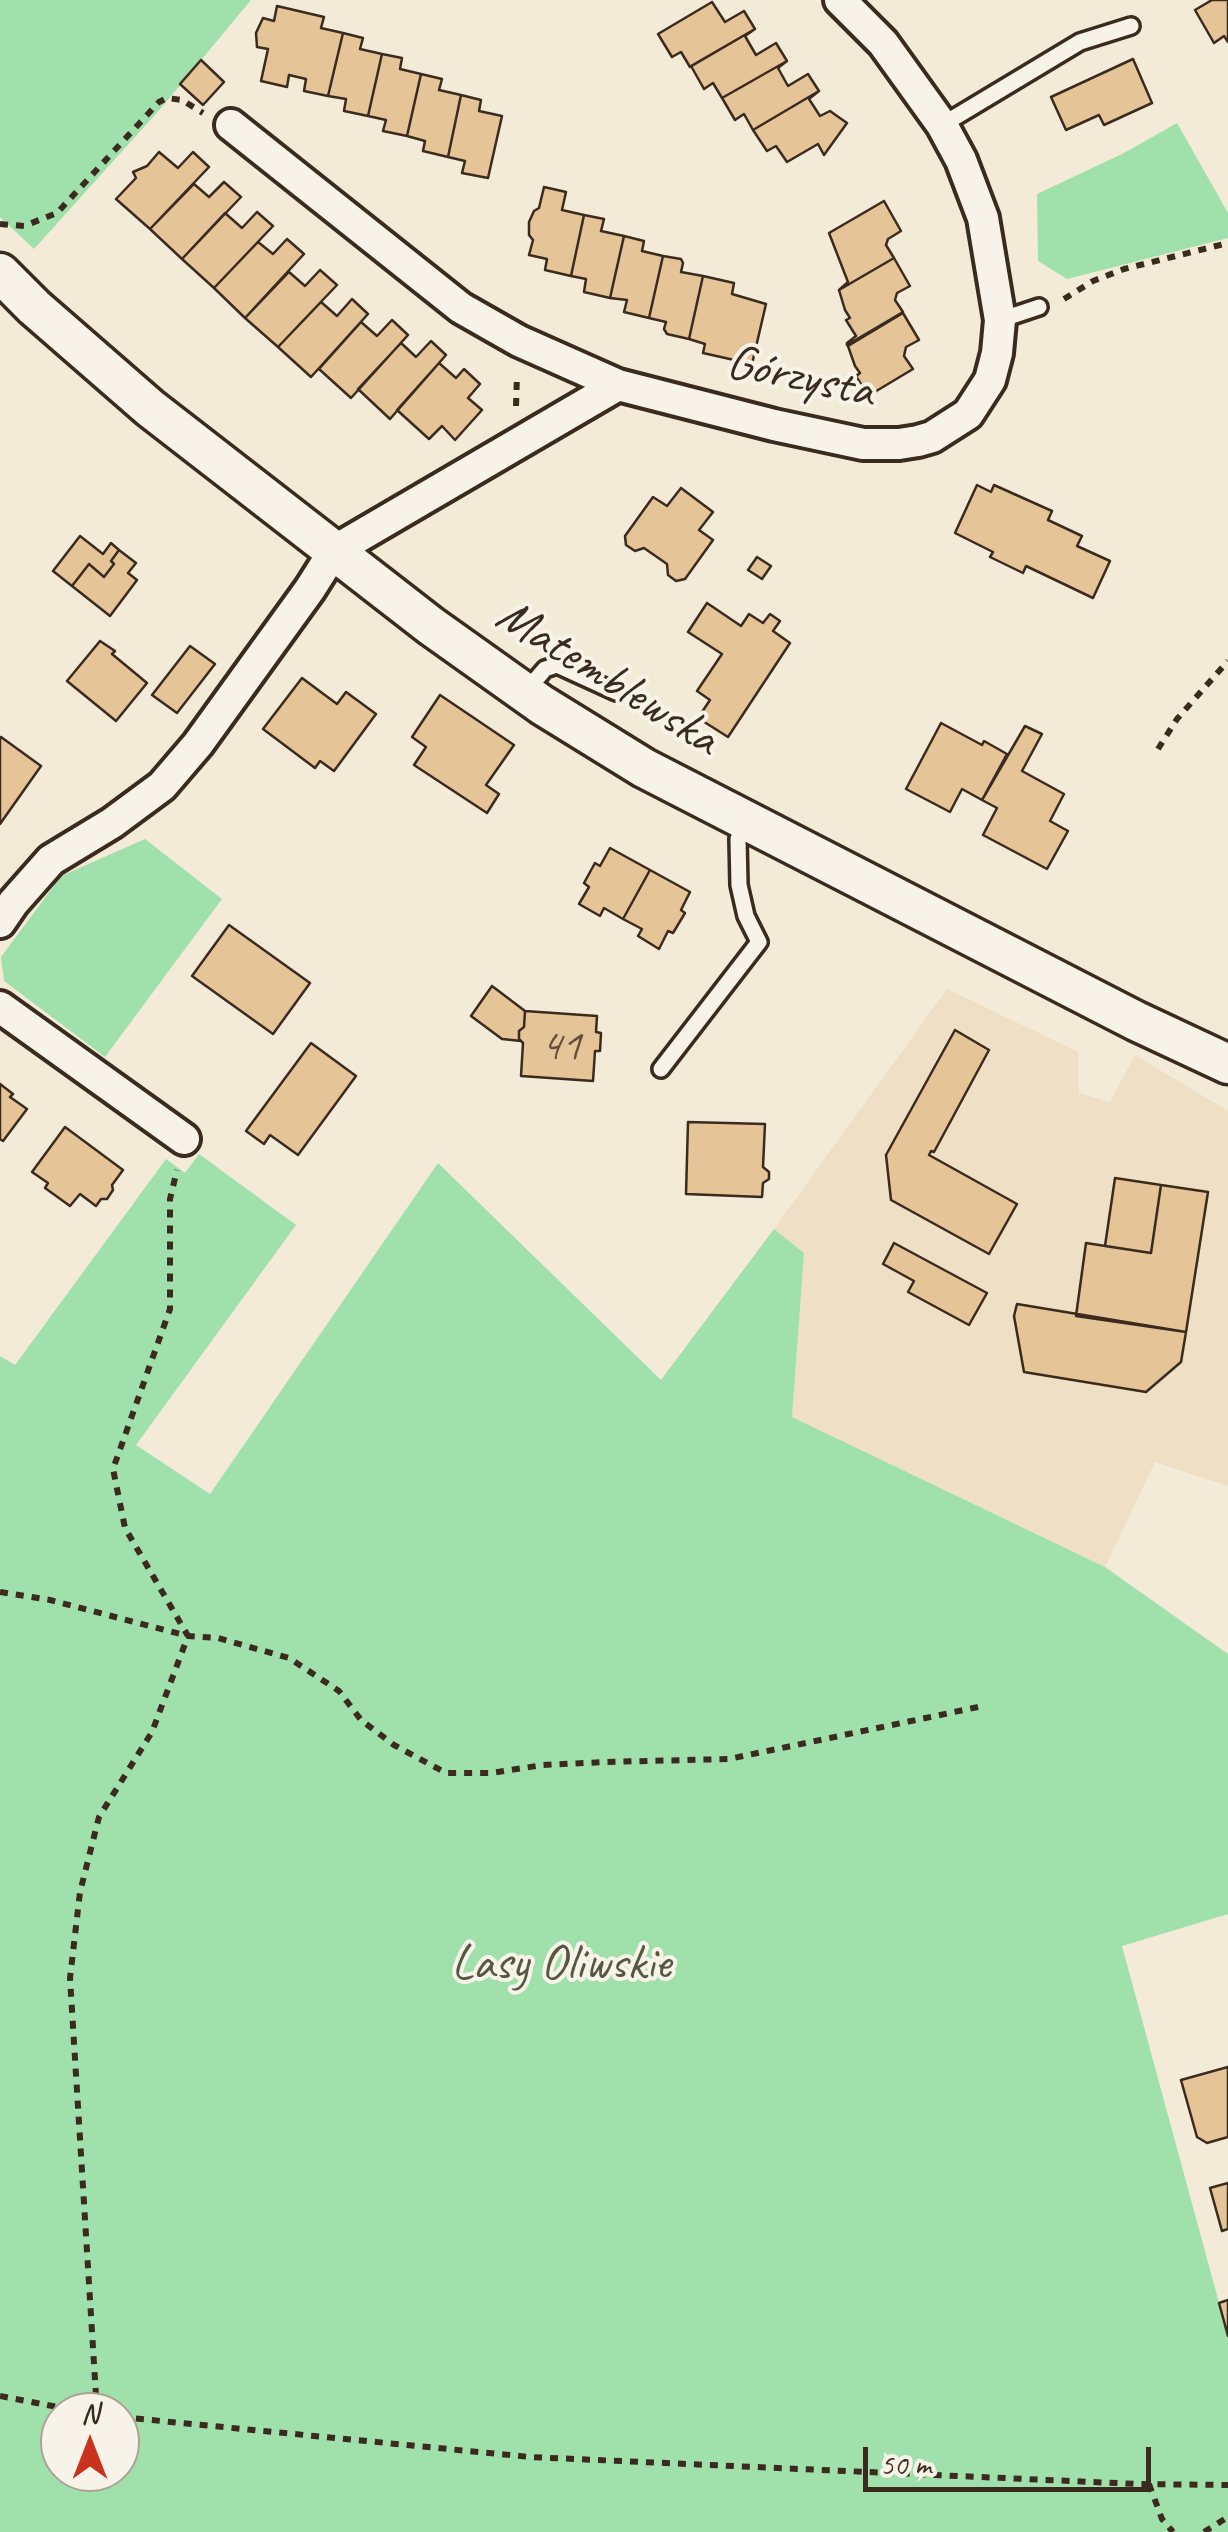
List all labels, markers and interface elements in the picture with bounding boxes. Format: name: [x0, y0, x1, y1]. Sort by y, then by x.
street label: Górzysta: [721, 333, 879, 423]
street label: Matemblewska: [485, 586, 729, 770]
house number: 41: [541, 1020, 581, 1074]
park label: Lasy Oliwskie: [451, 1935, 671, 1995]
north arrow: [40, 2392, 140, 2492]
text: N: [81, 2396, 99, 2431]
scale bar: [868, 2427, 1156, 2489]
text: 50 m: [880, 2445, 931, 2483]

